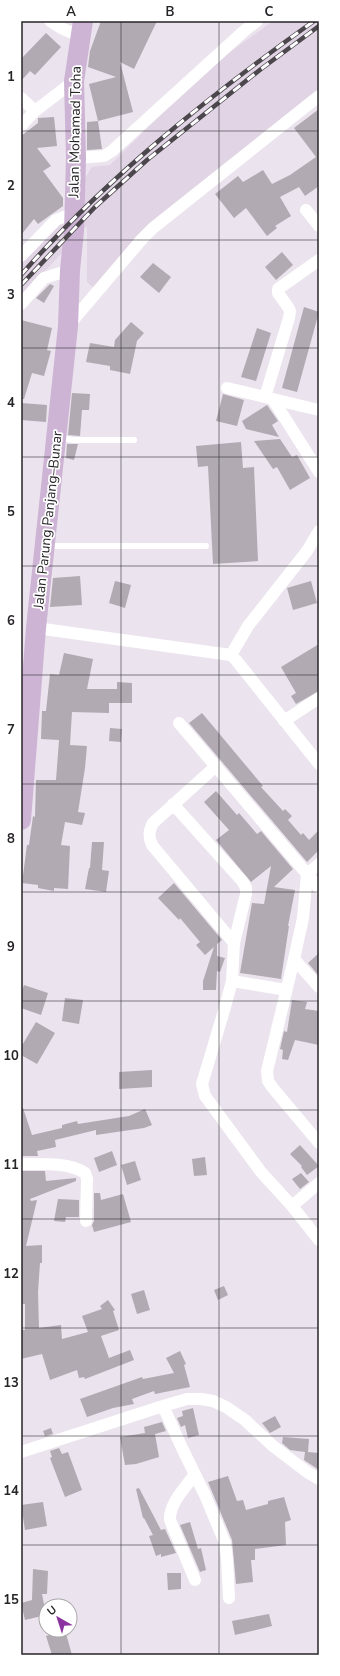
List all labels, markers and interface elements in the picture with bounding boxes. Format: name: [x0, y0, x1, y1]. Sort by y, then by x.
text: A: [66, 3, 76, 21]
text: B: [166, 3, 175, 21]
text: C: [265, 3, 274, 21]
street label: Jalan Mohamad Toha: [64, 66, 86, 199]
text: 1: [7, 68, 15, 86]
text: 2: [7, 177, 15, 195]
text: 3: [7, 286, 15, 304]
text: 4: [7, 394, 15, 412]
street label: Jalan Parung Panjang–Bunar: [29, 430, 67, 611]
text: 5: [7, 503, 15, 521]
text: 6: [7, 612, 15, 630]
text: 7: [7, 721, 15, 739]
text: 8: [7, 830, 15, 848]
text: 9: [7, 938, 15, 956]
text: 10: [3, 1047, 19, 1065]
text: 11: [3, 1156, 19, 1174]
text: 12: [3, 1265, 19, 1283]
text: 13: [3, 1374, 19, 1392]
text: 14: [3, 1482, 19, 1500]
text: 15: [3, 1591, 19, 1609]
north arrow: [38, 1598, 78, 1638]
text: U: [44, 1602, 60, 1619]

